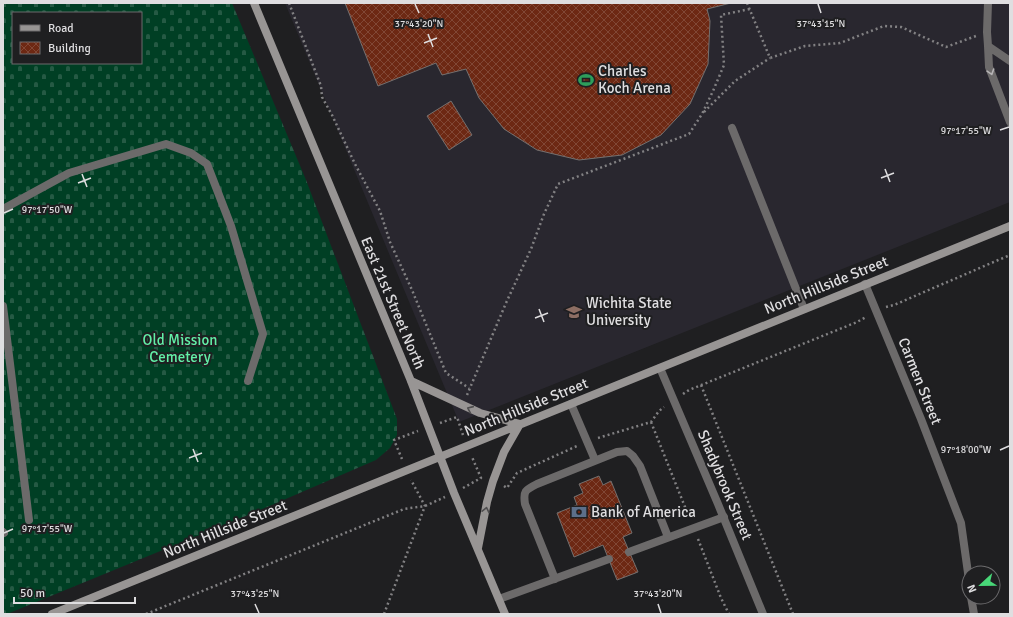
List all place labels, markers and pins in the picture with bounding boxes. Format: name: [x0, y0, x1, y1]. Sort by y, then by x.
place label: Charles Koch Arena: [598, 62, 671, 97]
sports icon: Charles Koch Arena: [577, 71, 595, 89]
place label: Wichita State University: [586, 294, 672, 329]
school or university icon: Wichita State University: [565, 303, 583, 321]
bank icon: Bank of America: [570, 503, 588, 521]
place label: Bank of America: [591, 503, 696, 521]

